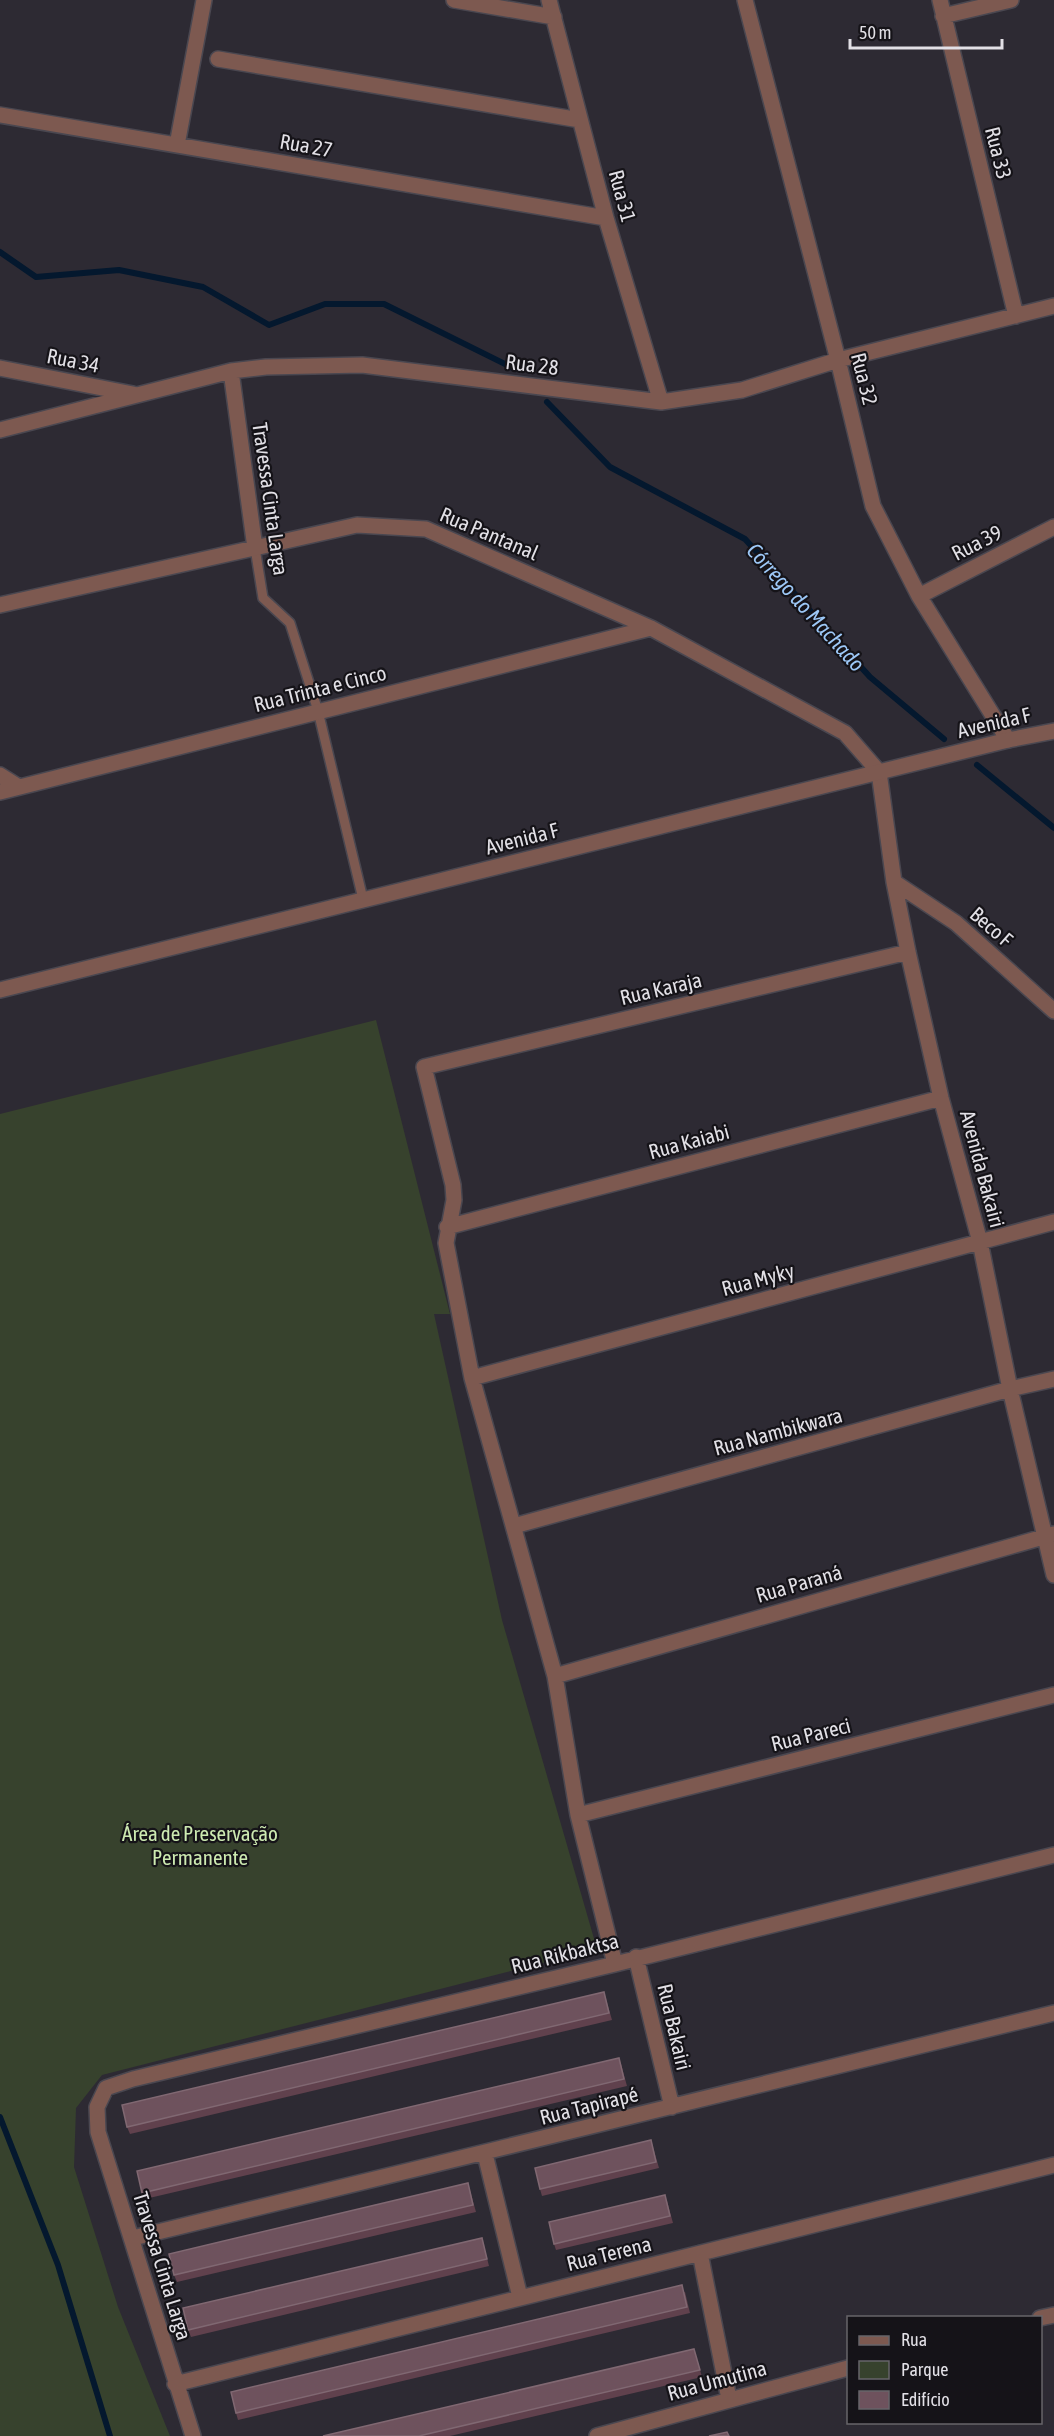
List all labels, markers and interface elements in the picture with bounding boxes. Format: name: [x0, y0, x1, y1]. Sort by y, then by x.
scale bar: [850, 12, 1002, 50]
text: 50 m: [859, 22, 891, 43]
street label: Rua 33: [981, 124, 1017, 181]
street label: Rua 27: [278, 129, 334, 161]
street label: Rua 31: [605, 167, 641, 224]
street label: Rua 34: [45, 343, 102, 377]
street label: Rua 28: [504, 349, 560, 379]
street label: Rua 32: [847, 350, 883, 407]
street label: Travessa Cinta Larga: [248, 421, 294, 577]
street label: Rua Pantanal: [437, 502, 543, 565]
street label: Rua 39: [947, 519, 1006, 565]
water label: Córrego do Machado: [741, 537, 871, 677]
street label: Rua Trinta e Cinco: [251, 660, 388, 716]
street label: Avenida F: [955, 702, 1033, 742]
street label: Avenida F: [483, 817, 561, 859]
street label: Beco F: [966, 901, 1018, 952]
street label: Rua Karaja: [618, 967, 704, 1009]
street label: Avenida Bakairi: [956, 1107, 1010, 1230]
street label: Rua Kaiabi: [646, 1119, 732, 1163]
street label: Rua Myky: [719, 1258, 797, 1300]
street label: Rua Nambikwara: [711, 1402, 845, 1460]
street label: Rua Paraná: [753, 1559, 845, 1607]
street label: Rua Pareci: [768, 1713, 853, 1755]
park label: Área de Preservação Permanente: [122, 1821, 278, 1869]
street label: Rua Rikbaktsa: [508, 1928, 621, 1978]
street label: Rua Bakairi: [653, 1981, 697, 2072]
street label: Rua Tapirapé: [537, 2081, 640, 2129]
street label: Travessa Cinta Larga: [129, 2189, 197, 2343]
street label: Rua Terena: [564, 2231, 654, 2275]
legend: [847, 2316, 1042, 2424]
text: Rua: [901, 2329, 927, 2350]
street label: Rua Umutina: [664, 2355, 769, 2405]
text: Parque: [901, 2359, 949, 2380]
text: Edifício: [901, 2389, 950, 2410]

